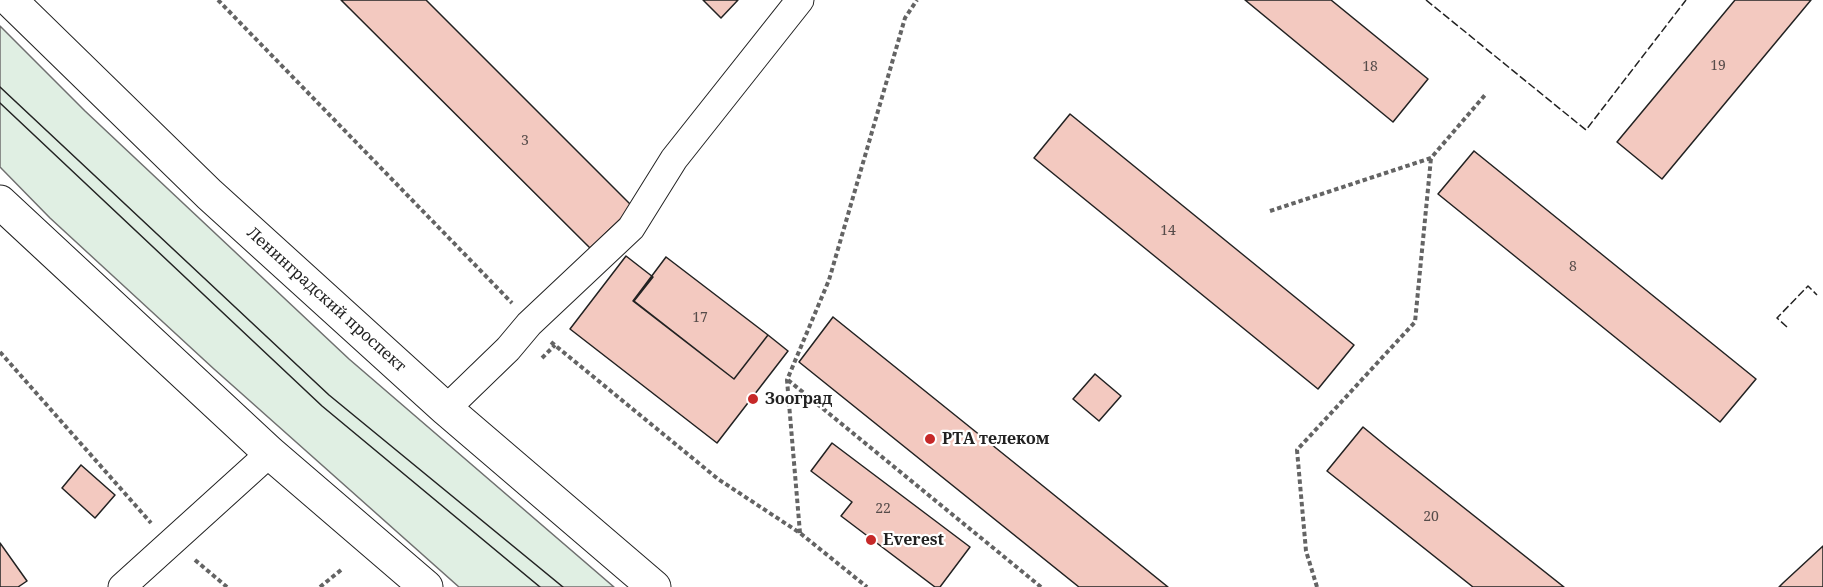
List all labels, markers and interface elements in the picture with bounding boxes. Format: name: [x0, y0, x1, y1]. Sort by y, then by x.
house number: 19: [1710, 58, 1726, 74]
house number: 18: [1362, 59, 1378, 75]
house number: 3: [521, 133, 529, 149]
house number: 14: [1160, 223, 1176, 239]
street label: Ленинградский проспект: [243, 224, 409, 376]
house number: 8: [1569, 259, 1577, 275]
house number: 17: [692, 310, 708, 326]
place label: Зооград: [765, 389, 832, 409]
marker: Зооград: [746, 392, 760, 406]
place label: РТА телеком: [942, 429, 1049, 449]
marker: РТА телеком: [923, 432, 937, 446]
house number: 22: [875, 501, 891, 517]
house number: 20: [1423, 509, 1439, 525]
place label: Everest: [883, 530, 944, 550]
marker: Everest: [864, 533, 878, 547]

